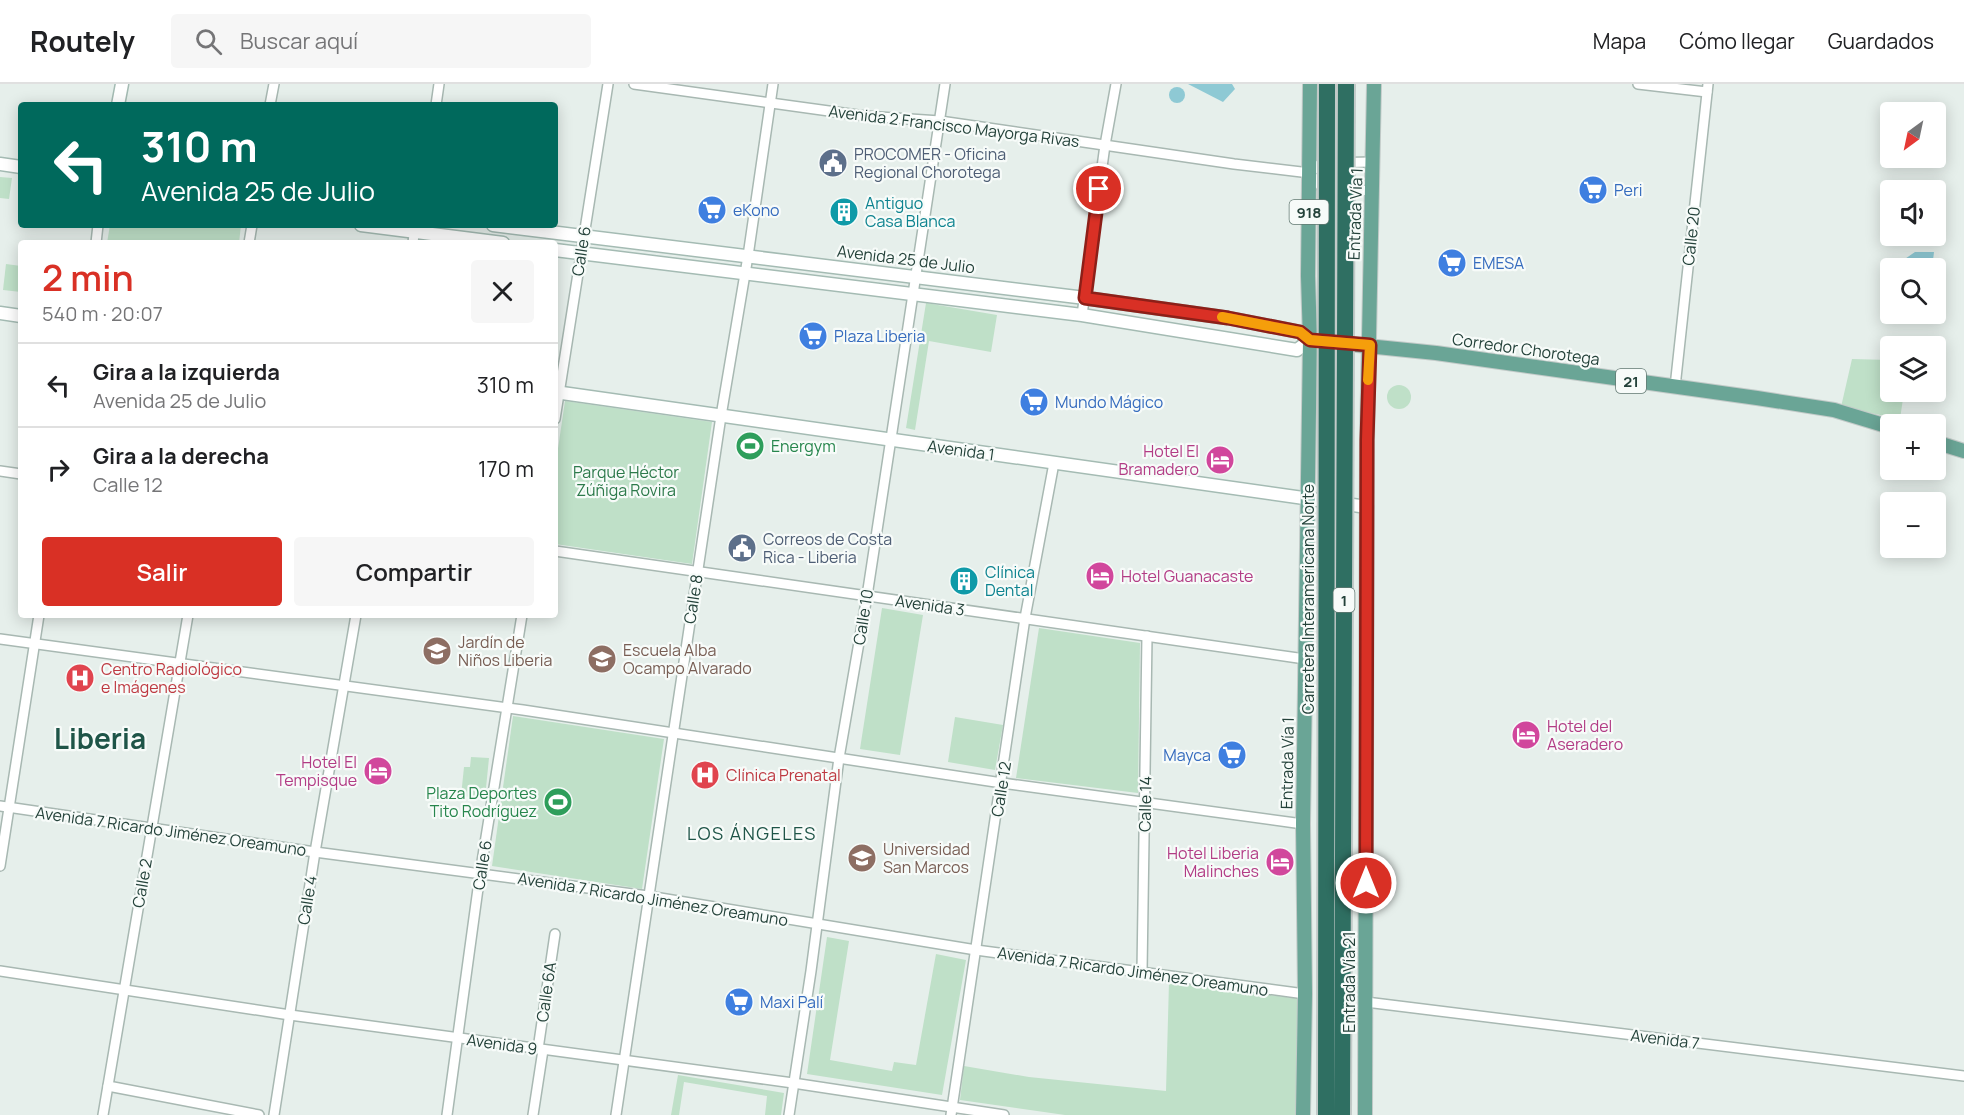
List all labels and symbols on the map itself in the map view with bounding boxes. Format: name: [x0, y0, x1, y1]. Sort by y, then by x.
street label: Avenida 2 Francisco Mayorga Rivas: [827, 100, 1081, 152]
north arrow: [1880, 102, 1946, 168]
place label: PROCOMER - Oficina Regional Chorotega: [854, 143, 1006, 183]
public building icon: PROCOMER - Oficina Regional Chorotega: [817, 147, 849, 179]
pin: [1073, 163, 1124, 214]
street label: Entrada Vía 1: [1342, 167, 1368, 261]
supermarket icon: Peri: [1577, 174, 1609, 206]
place label: Peri: [1614, 179, 1642, 201]
place label: Antiguo Casa Blanca: [865, 192, 955, 232]
supermarket icon: eKono: [696, 194, 728, 226]
building icon: Antiguo Casa Blanca: [828, 196, 860, 228]
place label: eKono: [733, 199, 780, 221]
road number: 918: [1290, 200, 1328, 224]
street label: Calle 20: [1677, 205, 1705, 267]
street label: Calle 6: [566, 224, 596, 278]
street label: Avenida 25 de Julio: [836, 240, 976, 278]
supermarket icon: EMESA: [1436, 247, 1468, 279]
place label: EMESA: [1473, 252, 1524, 274]
supermarket icon: Plaza Liberia: [797, 320, 829, 352]
place label: Plaza Liberia: [834, 325, 926, 347]
street label: Corredor Chorotega: [1451, 328, 1601, 370]
road number: 21: [1616, 369, 1646, 393]
supermarket icon: Mundo Mágico: [1018, 386, 1050, 418]
place label: Mundo Mágico: [1055, 391, 1163, 413]
sports icon: Energym: [734, 430, 766, 462]
street label: Avenida 1: [926, 434, 996, 466]
place label: Energym: [771, 435, 836, 457]
place label: Hotel El Bramadero: [1118, 440, 1199, 480]
hotel icon: Hotel El Bramadero: [1204, 444, 1236, 476]
park label: Parque Héctor Zúñiga Rovira: [573, 461, 679, 501]
street label: Carretera Interamericana Norte: [1297, 484, 1319, 714]
place label: Correos de Costa Rica - Liberia: [763, 528, 892, 568]
public building icon: Correos de Costa Rica - Liberia: [726, 532, 758, 564]
hotel icon: Hotel Guanacaste: [1084, 560, 1116, 592]
place label: Clínica Dental: [985, 561, 1035, 601]
building icon: Clínica Dental: [948, 565, 980, 597]
place label: Hotel Guanacaste: [1121, 565, 1253, 587]
street label: Calle 8: [678, 573, 708, 625]
street label: Calle 10: [848, 587, 878, 647]
road number: 1: [1334, 588, 1354, 612]
street label: Avenida 3: [894, 589, 966, 621]
place label: Jardín de Niños Liberia: [458, 631, 552, 671]
school or university icon: Jardín de Niños Liberia: [421, 635, 453, 667]
place label: Escuela Alba Ocampo Alvarado: [623, 639, 752, 679]
school or university icon: Escuela Alba Ocampo Alvarado: [586, 643, 618, 675]
place label: Centro Radiológico e Imágenes: [101, 658, 242, 698]
hospital icon: Centro Radiológico e Imágenes: [64, 662, 96, 694]
place label: Hotel del Aseradero: [1547, 715, 1623, 755]
street label: Entrada Vía 1: [1275, 717, 1299, 809]
district label: Liberia: [54, 719, 146, 757]
hotel icon: Hotel del Aseradero: [1510, 719, 1542, 751]
supermarket icon: Mayca: [1216, 739, 1248, 771]
place label: Mayca: [1163, 744, 1211, 766]
place label: Hotel El Tempisque: [276, 751, 357, 791]
hotel icon: Hotel El Tempisque: [362, 755, 394, 787]
hospital icon: Clínica Prenatal: [689, 759, 721, 791]
street label: Calle 12: [986, 760, 1016, 818]
place label: Clínica Prenatal: [726, 764, 841, 786]
street label: Calle 14: [1134, 776, 1156, 832]
place label: Plaza Deportes Tito Rodríguez: [426, 782, 537, 822]
sports icon: Plaza Deportes Tito Rodríguez: [542, 786, 574, 818]
street label: Avenida 7 Ricardo Jiménez Oreamuno: [34, 801, 308, 861]
district label: LOS ÁNGELES: [687, 821, 817, 845]
street label: Calle 6: [467, 838, 497, 892]
place label: Universidad San Marcos: [883, 838, 970, 878]
school or university icon: Universidad San Marcos: [846, 842, 878, 874]
place label: Hotel Liberia Malinches: [1167, 842, 1259, 882]
hotel icon: Hotel Liberia Malinches: [1264, 846, 1296, 878]
position arrow: [1334, 851, 1398, 915]
street label: Calle 2: [127, 857, 157, 909]
street label: Avenida 7 Ricardo Jiménez Oreamuno: [516, 867, 790, 931]
street label: Calle 4: [292, 874, 322, 926]
street label: Entrada Vía 21: [1338, 931, 1360, 1033]
street label: Avenida 7 Ricardo Jiménez Oreamuno: [996, 941, 1270, 1001]
street label: Calle 6A: [531, 961, 561, 1023]
supermarket icon: Maxi Palí: [723, 986, 755, 1018]
place label: Maxi Palí: [760, 991, 824, 1013]
street label: Avenida 7: [1629, 1024, 1701, 1054]
street label: Avenida 9: [465, 1028, 539, 1060]

